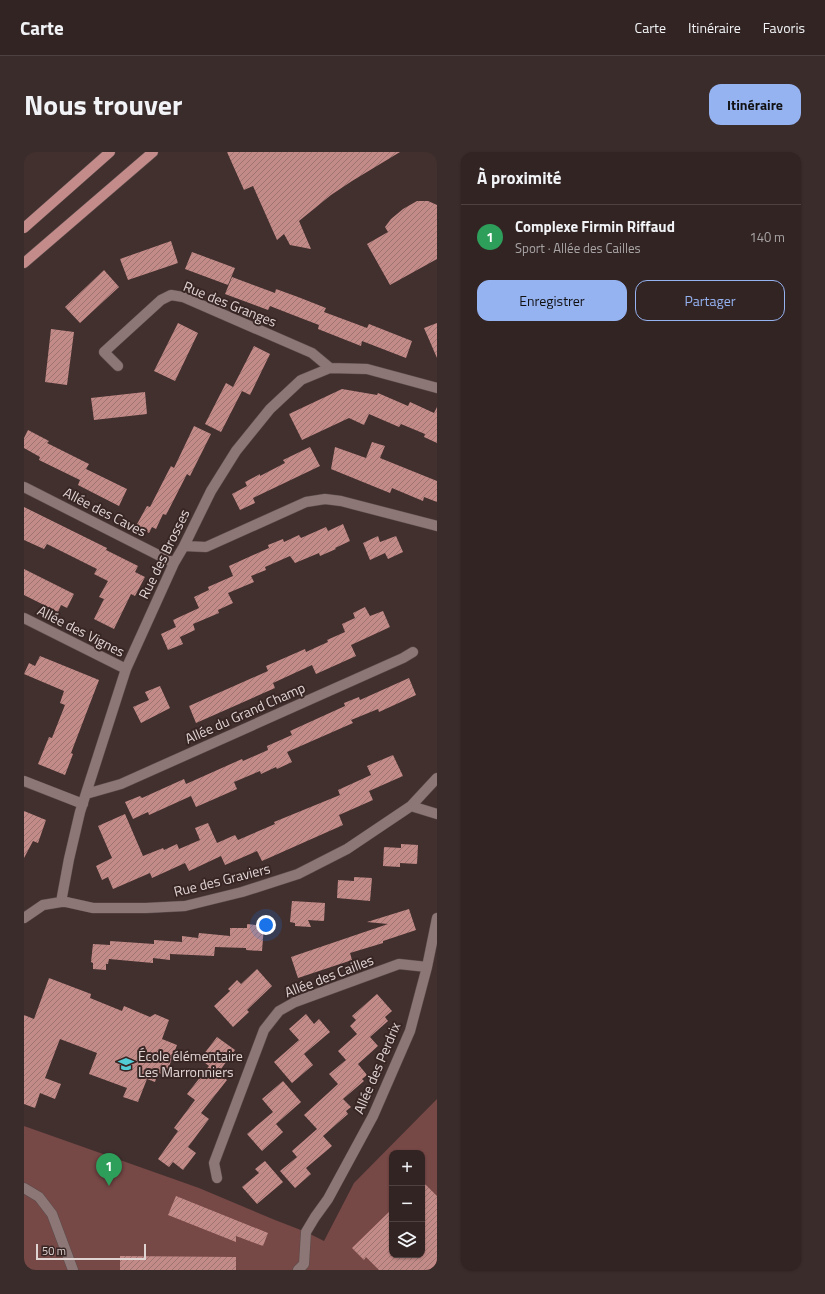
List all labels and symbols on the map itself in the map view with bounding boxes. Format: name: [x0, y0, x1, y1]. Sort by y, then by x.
street label: Rue des Granges: [180, 275, 280, 332]
street label: Allée des Caves: [60, 482, 150, 542]
street label: Rue des Brosses: [133, 505, 194, 602]
street label: Allée des Vignes: [34, 599, 129, 662]
street label: Allée du Grand Champ: [181, 677, 308, 749]
street label: Rue des Graviers: [171, 857, 272, 902]
your location: [256, 915, 276, 935]
street label: Allée des Cailles: [281, 949, 376, 1002]
street label: Allée des Perdrix: [348, 1018, 406, 1117]
place label: École élémentaire Les Marronniers: [138, 1045, 243, 1082]
school or university icon: École élémentaire Les Marronniers: [117, 1055, 135, 1073]
pin: 1: [96, 1153, 122, 1186]
scale bar: [36, 1242, 146, 1261]

